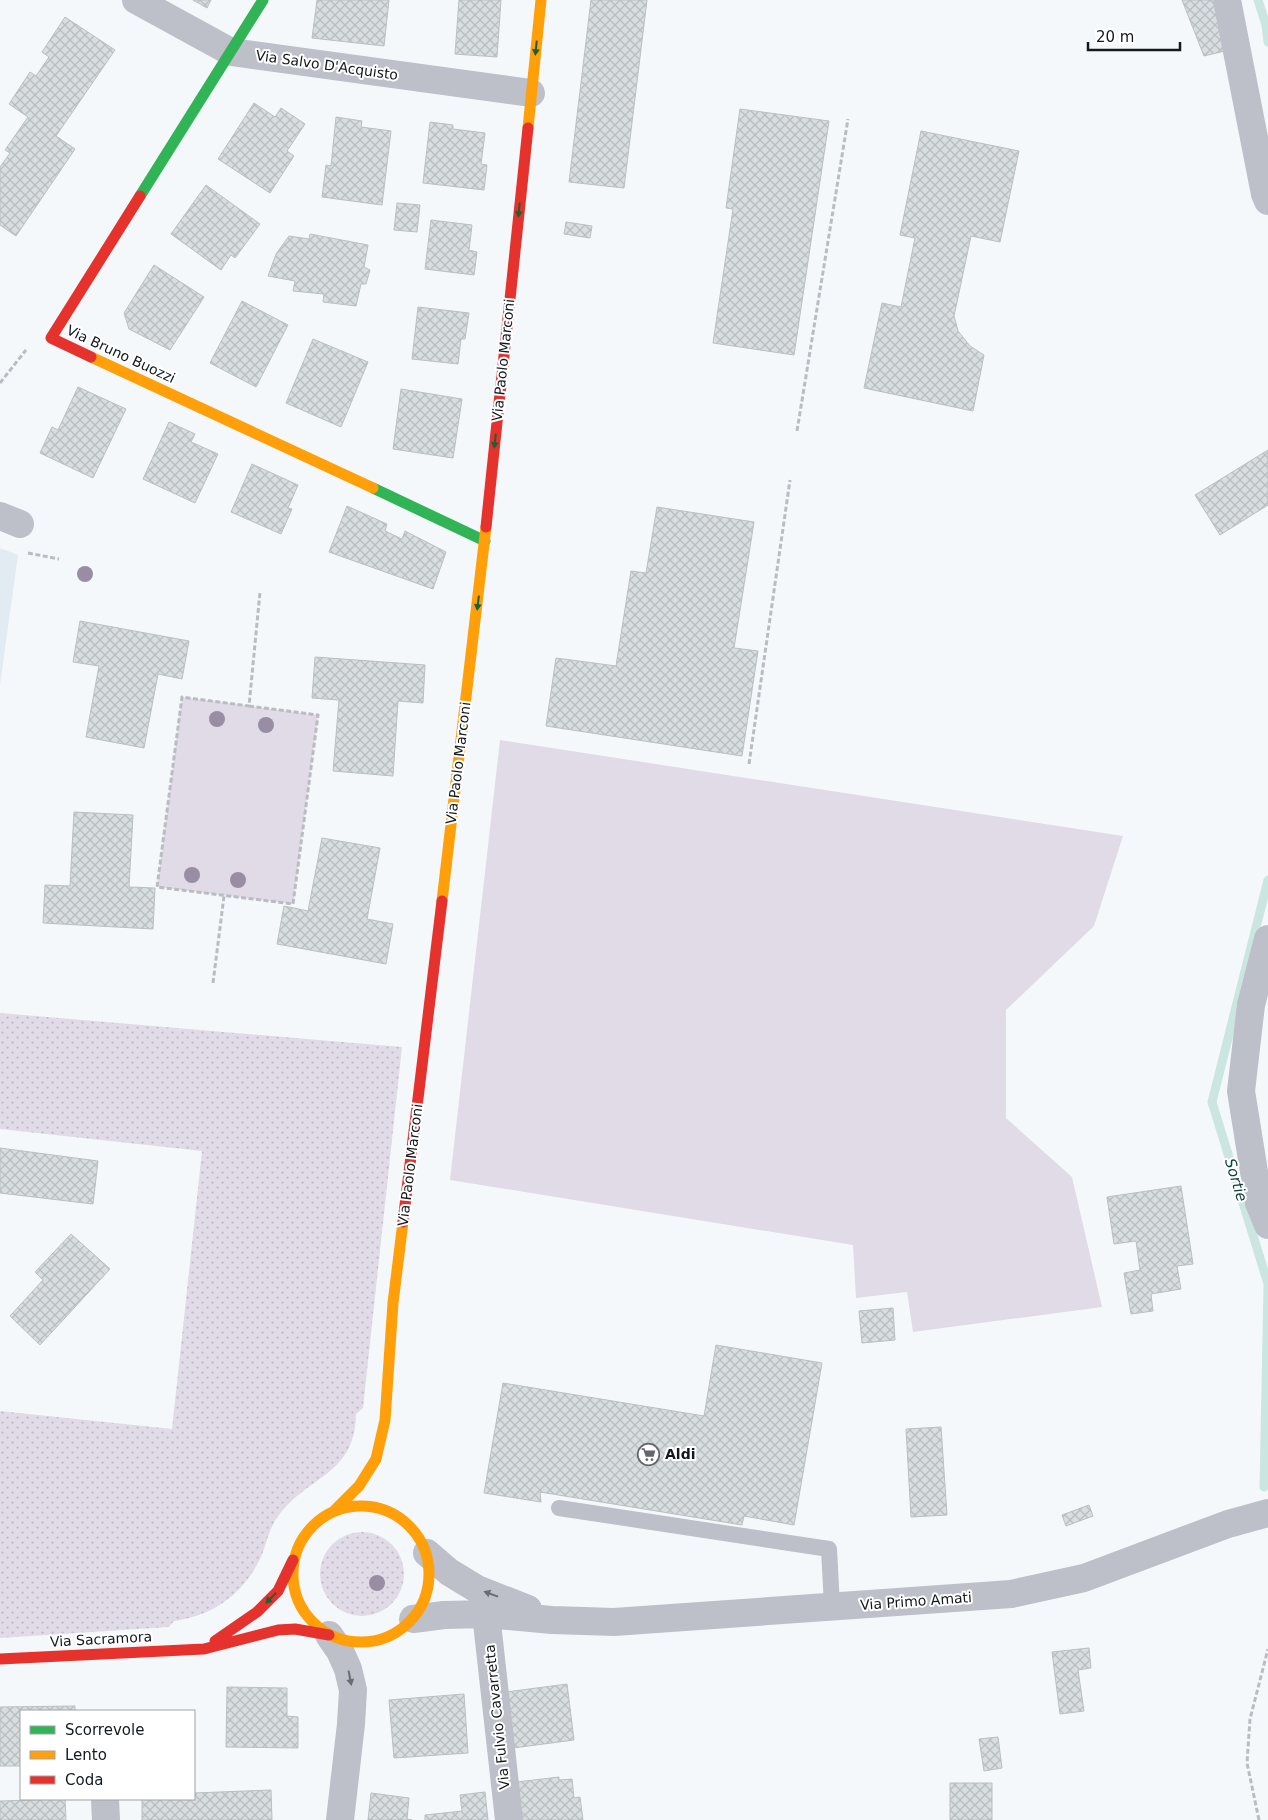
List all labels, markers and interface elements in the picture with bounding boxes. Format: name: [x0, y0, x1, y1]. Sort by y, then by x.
scale bar: [1088, 20, 1180, 52]
text: 20 m: [1096, 28, 1134, 46]
one-way arrow: [531, 41, 539, 57]
street label: Via Salvo D'Acquisto: [255, 47, 399, 83]
one-way arrow: [515, 202, 523, 218]
street label: Via Paolo Marconi: [489, 298, 517, 422]
street label: Via Bruno Buozzi: [64, 322, 178, 386]
one-way arrow: [491, 434, 499, 450]
one-way arrow: [473, 595, 481, 611]
street label: Via Paolo Marconi: [443, 701, 473, 825]
street label: Via Paolo Marconi: [395, 1103, 425, 1227]
water label: Sortie: [1221, 1156, 1251, 1204]
supermarket icon: Aldi: [637, 1442, 661, 1466]
place label: Aldi: [665, 1446, 695, 1462]
street label: Via Primo Amati: [860, 1589, 972, 1613]
one-way arrow: [483, 1590, 498, 1598]
one-way arrow: [265, 1592, 277, 1604]
street label: Via Sacramora: [50, 1628, 152, 1650]
street label: Via Fulvio Cavarretta: [481, 1644, 513, 1790]
one-way arrow: [347, 1671, 355, 1687]
legend: [20, 1710, 195, 1800]
text: Scorrevole: [65, 1721, 144, 1739]
text: Lento: [65, 1746, 107, 1764]
text: Coda: [65, 1771, 103, 1789]

